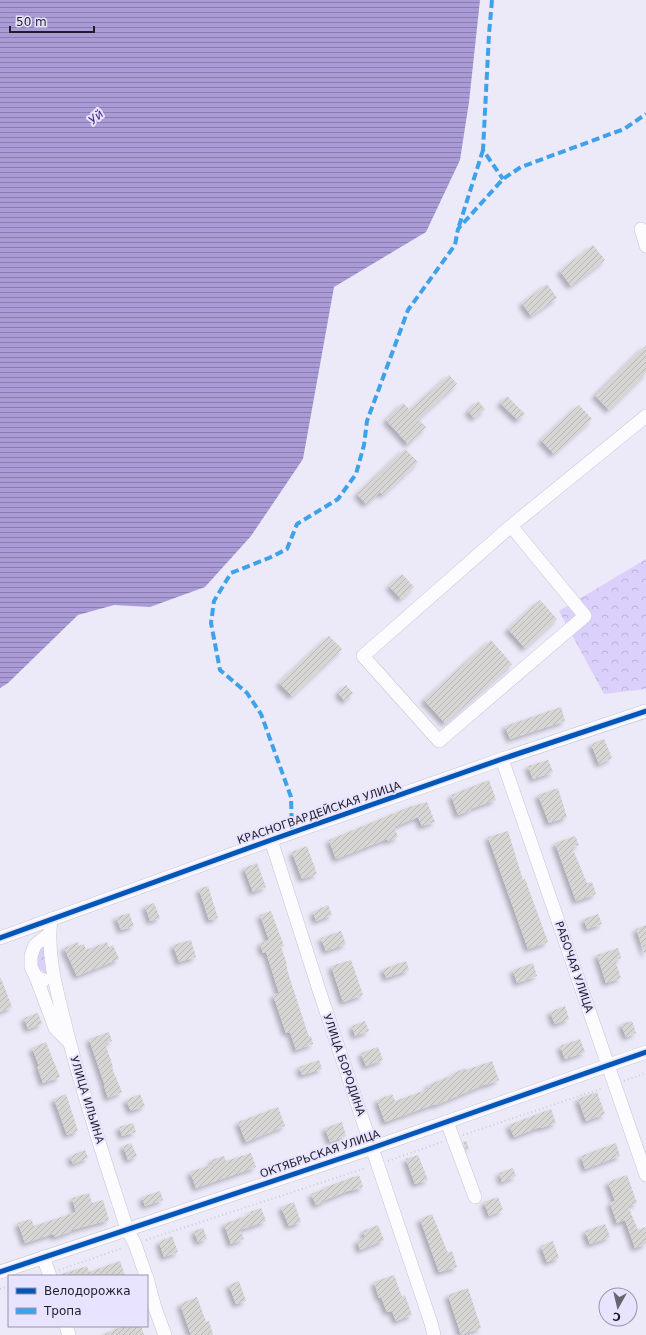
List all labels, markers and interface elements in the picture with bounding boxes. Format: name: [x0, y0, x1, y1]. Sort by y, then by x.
scale bar: [10, 8, 94, 34]
text: 50 m: [16, 15, 47, 29]
water label: Уй: [86, 107, 106, 127]
street label: КРАСНОГВАРДЕЙСКАЯ УЛИЦА: [235, 779, 403, 847]
street label: РАБОЧАЯ УЛИЦА: [552, 920, 596, 1015]
street label: УЛИЦА БОРОДИНА: [320, 1012, 368, 1118]
street label: УЛИЦА ИЛЬИНА: [68, 1055, 107, 1146]
street label: ОКТЯБРЬСКАЯ УЛИЦА: [258, 1127, 382, 1181]
legend: [8, 1275, 148, 1327]
text: Велодорожка: [44, 1284, 131, 1298]
north arrow: [598, 1287, 638, 1327]
text: Тропа: [43, 1304, 82, 1318]
text: С: [612, 1309, 622, 1323]

